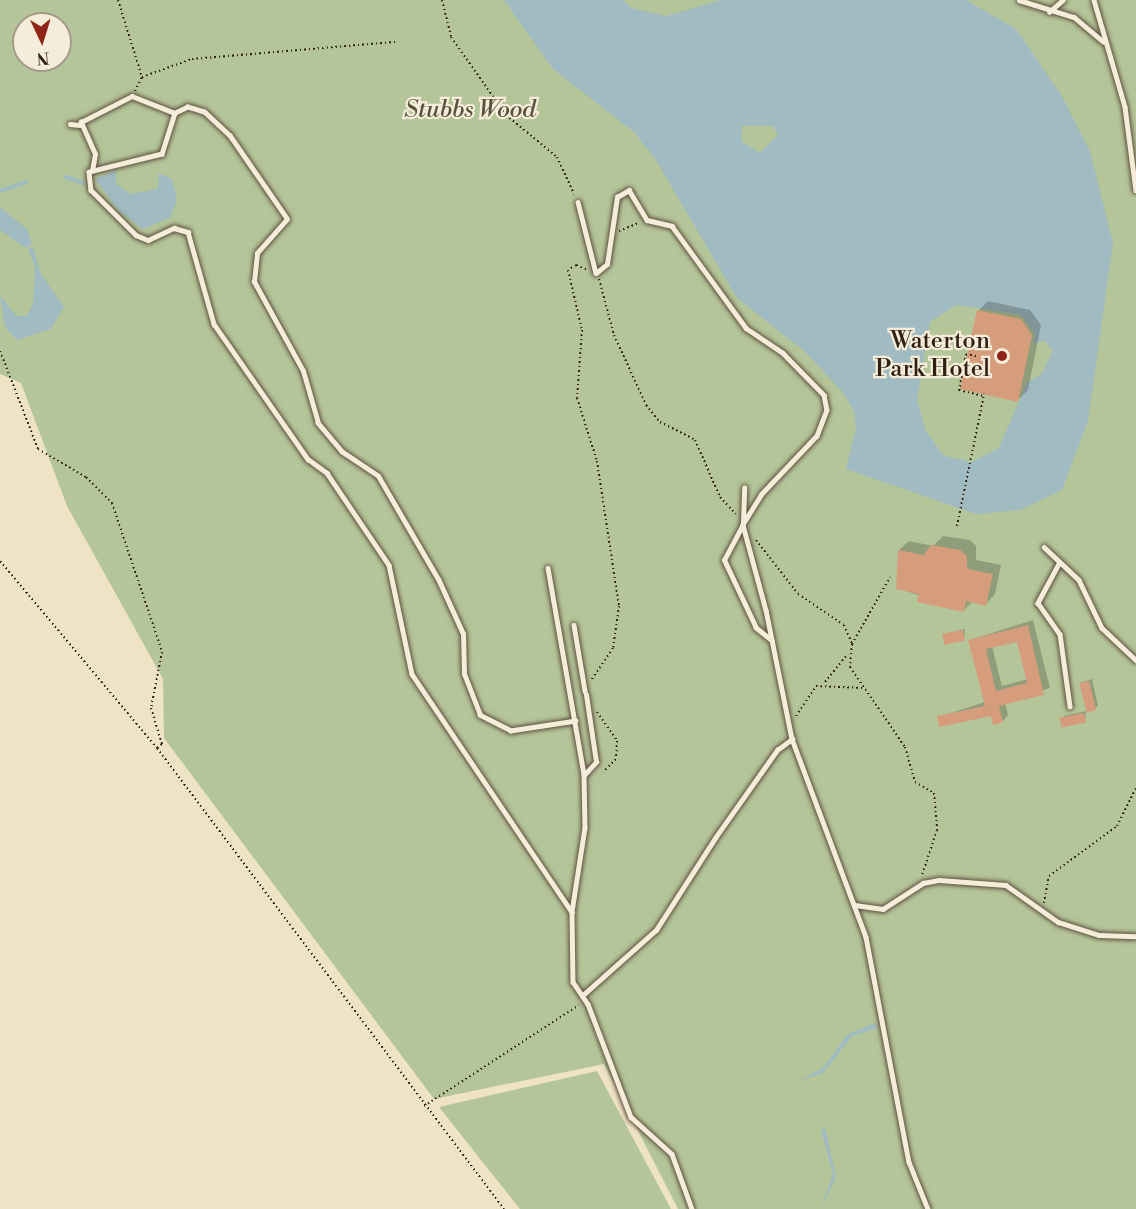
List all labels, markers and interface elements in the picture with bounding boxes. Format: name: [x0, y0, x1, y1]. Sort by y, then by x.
north arrow: [12, 12, 72, 72]
text: N: [36, 48, 50, 68]
park label: Stubbs Wood: [404, 97, 536, 125]
place label: Waterton Park Hotel: [875, 328, 990, 384]
marker: Waterton Park Hotel: [995, 349, 1009, 363]

